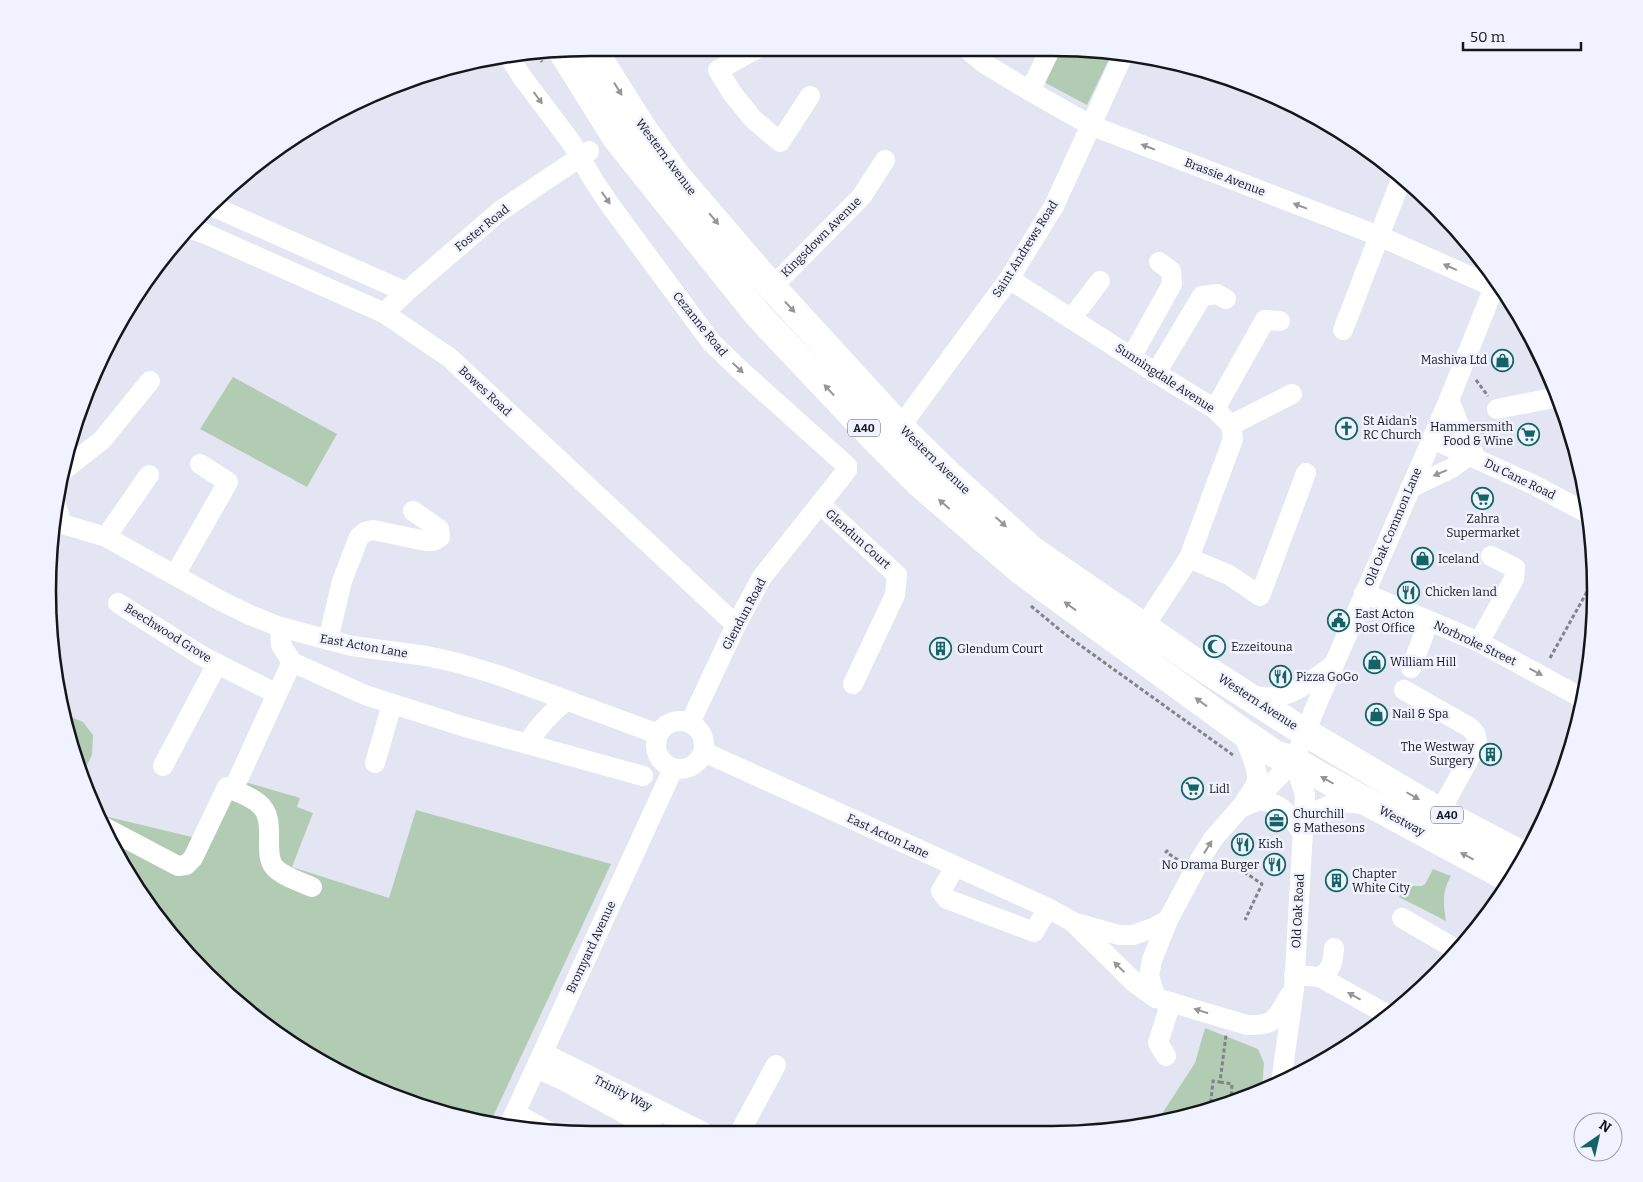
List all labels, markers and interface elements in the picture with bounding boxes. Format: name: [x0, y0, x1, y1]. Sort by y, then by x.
scale bar: [1463, 20, 1580, 52]
text: 50 m: [1470, 28, 1506, 46]
one-way arrow: [613, 82, 623, 95]
one-way arrow: [533, 91, 543, 105]
street label: Western Avenue: [633, 116, 699, 198]
one-way arrow: [1140, 143, 1155, 151]
street label: Brassie Avenue: [1183, 155, 1267, 199]
one-way arrow: [601, 192, 611, 205]
street label: Kingsdown Avenue: [778, 194, 864, 280]
street label: Saint Andrews Road: [990, 198, 1060, 300]
one-way arrow: [1292, 201, 1307, 209]
street label: Foster Road: [452, 202, 512, 254]
one-way arrow: [708, 213, 720, 225]
one-way arrow: [1443, 263, 1457, 271]
street label: Cezanne Road: [670, 289, 730, 359]
one-way arrow: [784, 300, 796, 312]
street label: Sunningdale Avenue: [1113, 341, 1217, 415]
shop icon: Mashiva Ltd: [1491, 348, 1515, 372]
place label: Mashiva Ltd: [1421, 353, 1487, 367]
one-way arrow: [732, 362, 744, 374]
street label: Bowes Road: [456, 363, 514, 419]
one-way arrow: [823, 384, 835, 396]
place label: St Aidan's RC Church: [1363, 414, 1422, 442]
church icon: St Aidan's RC Church: [1335, 416, 1359, 440]
road number: A40: [848, 419, 880, 436]
place label: Hammersmith Food & Wine: [1430, 420, 1514, 448]
supermarket icon: Hammersmith Food & Wine: [1517, 422, 1541, 446]
street label: Western Avenue: [897, 423, 973, 497]
street label: Du Cane Road: [1482, 456, 1558, 502]
street label: Old Oak Common Lane: [1362, 466, 1424, 588]
one-way arrow: [1433, 470, 1447, 478]
supermarket icon: Zahra Supermarket: [1471, 486, 1495, 510]
one-way arrow: [938, 499, 950, 510]
street label: Glendun Court: [823, 506, 894, 572]
place label: Zahra Supermarket: [1446, 512, 1520, 540]
one-way arrow: [995, 516, 1007, 528]
shop icon: Iceland: [1410, 547, 1434, 571]
place label: Iceland: [1438, 552, 1479, 566]
street label: Glendun Road: [719, 576, 769, 652]
restaurant icon: Chicken land: [1397, 580, 1421, 604]
place label: Chicken land: [1425, 585, 1497, 599]
street label: Beechwood Grove: [122, 601, 214, 665]
one-way arrow: [1063, 601, 1077, 611]
place label: East Acton Post Office: [1355, 607, 1415, 635]
public building icon: East Acton Post Office: [1327, 609, 1351, 633]
street label: Norbroke Street: [1432, 618, 1519, 669]
street label: East Acton Lane: [319, 631, 409, 661]
mosque icon: Ezzeitouna: [1203, 635, 1227, 659]
building icon: Glendum Court: [929, 637, 953, 661]
place label: Ezzeitouna: [1231, 640, 1293, 654]
place label: Glendum Court: [957, 642, 1044, 656]
shop icon: William Hill: [1362, 650, 1386, 674]
place label: William Hill: [1390, 655, 1457, 669]
restaurant icon: Pizza GoGo: [1268, 665, 1292, 689]
one-way arrow: [1529, 668, 1543, 676]
place label: Pizza GoGo: [1296, 670, 1359, 684]
street label: Western Avenue: [1216, 671, 1300, 733]
one-way arrow: [1194, 697, 1208, 707]
shop icon: Nail & Spa: [1364, 702, 1388, 726]
place label: Nail & Spa: [1392, 707, 1449, 721]
place label: The Westway Surgery: [1401, 740, 1475, 768]
building icon: The Westway Surgery: [1478, 742, 1502, 766]
one-way arrow: [1320, 775, 1333, 784]
supermarket icon: Lidl: [1181, 777, 1205, 801]
place label: Lidl: [1209, 782, 1230, 796]
one-way arrow: [1407, 791, 1420, 800]
street label: Westway: [1377, 803, 1428, 839]
road number: A40: [1431, 806, 1463, 824]
place label: Churchill & Mathesons: [1293, 807, 1365, 835]
office icon: Churchill & Mathesons: [1265, 809, 1289, 833]
street label: East Acton Lane: [845, 811, 931, 861]
restaurant icon: Kish: [1230, 832, 1254, 856]
place label: Kish: [1258, 837, 1284, 851]
one-way arrow: [1204, 840, 1213, 853]
one-way arrow: [1460, 852, 1474, 860]
restaurant icon: No Drama Burger: [1263, 853, 1287, 877]
place label: No Drama Burger: [1162, 858, 1260, 872]
place label: Chapter White City: [1352, 867, 1411, 895]
building icon: Chapter White City: [1324, 869, 1348, 893]
street label: Old Oak Road: [1289, 873, 1307, 949]
street label: Bromyard Avenue: [564, 899, 618, 995]
one-way arrow: [1113, 961, 1125, 973]
one-way arrow: [1348, 991, 1361, 1000]
one-way arrow: [1194, 1007, 1209, 1015]
street label: Trinity Way: [592, 1072, 655, 1114]
north arrow: [1573, 1112, 1623, 1162]
text: N: [1596, 1117, 1614, 1137]

